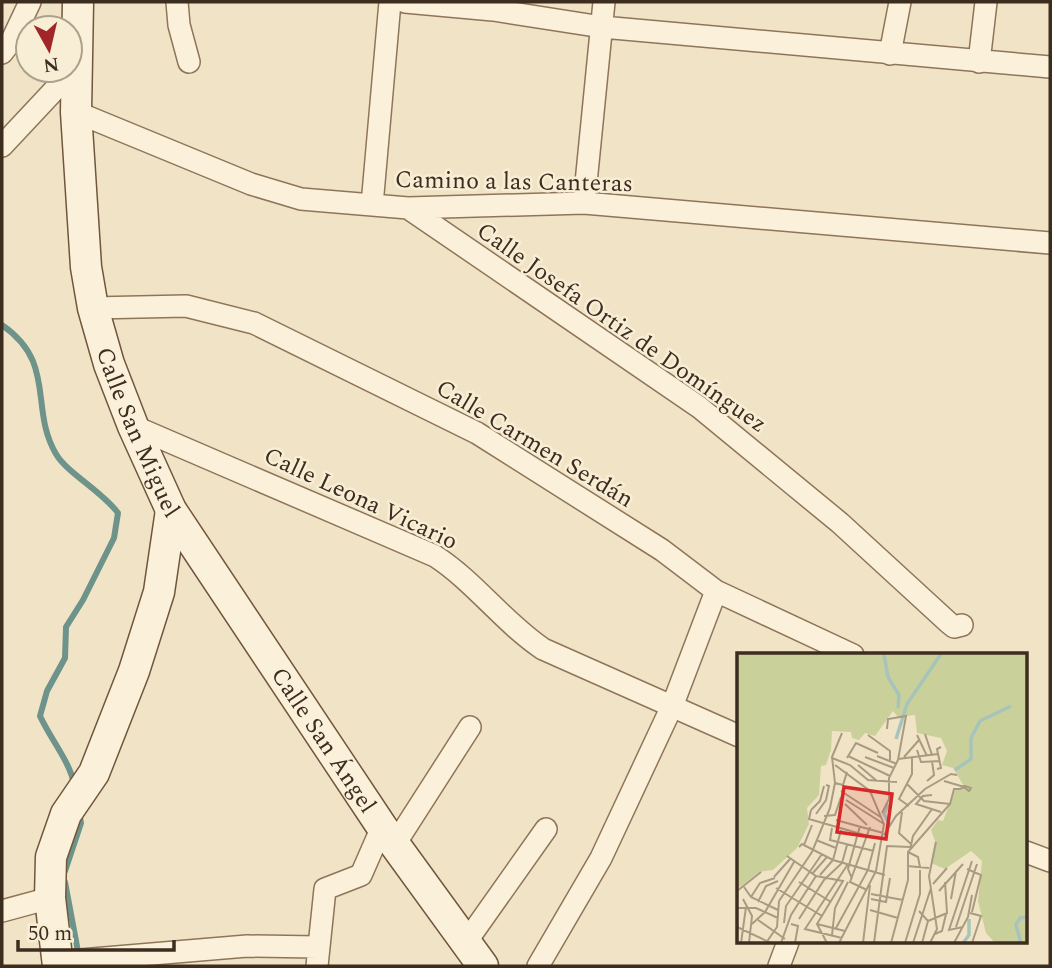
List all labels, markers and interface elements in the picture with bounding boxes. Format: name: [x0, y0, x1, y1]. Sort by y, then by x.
north arrow: [14, 14, 84, 84]
text: N: [41, 49, 61, 80]
street label: Camino a las Canteras: [395, 162, 633, 202]
street label: Calle Josefa Ortiz de Domínguez: [469, 213, 774, 442]
street label: Calle San Miguel: [86, 343, 188, 525]
street label: Calle Carmen Serdán: [429, 370, 640, 517]
street label: Calle Leona Vicario: [258, 438, 464, 560]
inset map: [737, 653, 1028, 944]
street label: Calle San Ángel: [261, 660, 385, 821]
scale bar: [18, 908, 173, 952]
text: 50 m: [28, 918, 72, 950]

